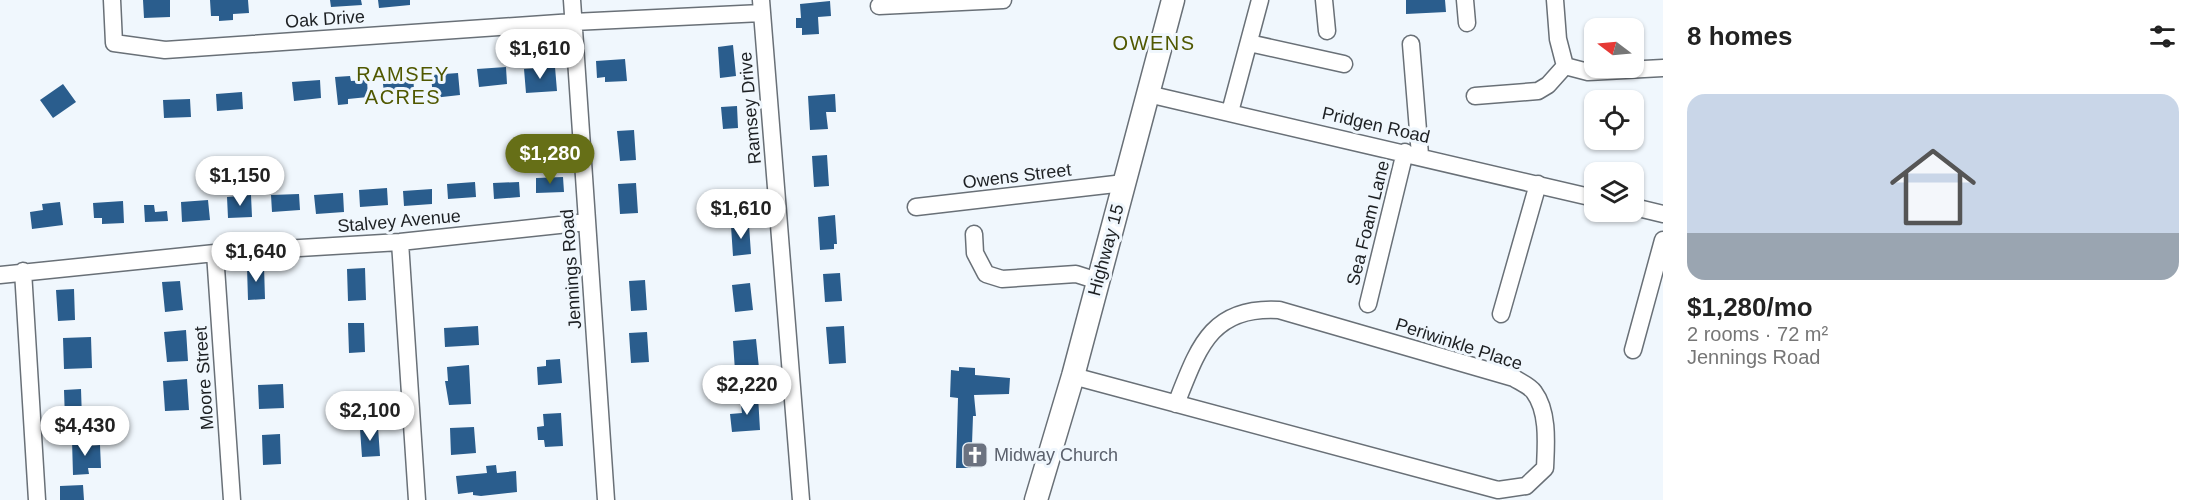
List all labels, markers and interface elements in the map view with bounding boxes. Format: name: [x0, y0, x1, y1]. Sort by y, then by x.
street label: Oak Drive: [284, 6, 366, 32]
north arrow: [1584, 18, 1644, 78]
map controls: [1584, 18, 1644, 222]
icon: filters: [2146, 20, 2179, 53]
text: 8 homes: [1687, 21, 1793, 51]
pin: $1,610: [491, 29, 589, 80]
district label: OWENS: [1112, 32, 1196, 54]
text: $1,610: [509, 37, 571, 59]
street label: Ramsey Drive: [735, 51, 765, 165]
district label: RAMSEY ACRES: [356, 63, 450, 108]
button: locate: [1584, 90, 1644, 150]
street label: Pridgen Road: [1320, 103, 1432, 147]
icon: home: [1879, 133, 1987, 241]
pin: $1,280: [501, 134, 599, 185]
text: $1,280: [519, 142, 581, 164]
pin: $1,150: [191, 156, 289, 207]
street label: Sea Foam Lane: [1343, 158, 1393, 288]
street label: Owens Street: [962, 159, 1072, 193]
button: layers: [1584, 162, 1644, 222]
text: $1,150: [209, 164, 271, 186]
pin: $1,610: [692, 189, 790, 240]
text: $1,610: [710, 197, 772, 219]
street label: Highway 15: [1084, 202, 1128, 298]
street label: Stalvey Avenue: [336, 206, 462, 236]
street label: Jennings Road: [557, 208, 585, 330]
pin: $1,640: [207, 232, 305, 283]
text: $1,640: [225, 240, 287, 262]
text: $1,280/mo: [1687, 292, 1813, 322]
street label: Periwinkle Place: [1393, 314, 1525, 374]
text: 2 rooms · 72 m²: [1687, 323, 1828, 345]
street label: Moore Street: [190, 325, 218, 431]
text: Jennings Road: [1687, 346, 1820, 368]
pin: $2,220: [698, 365, 796, 416]
text: $2,220: [716, 373, 778, 395]
pin: $2,100: [321, 391, 419, 442]
text: $2,100: [339, 399, 401, 421]
pin: $4,430: [36, 406, 134, 457]
text: $4,430: [54, 414, 116, 436]
church icon: Midway Church: [960, 440, 990, 470]
place label: Midway Church: [994, 445, 1118, 465]

